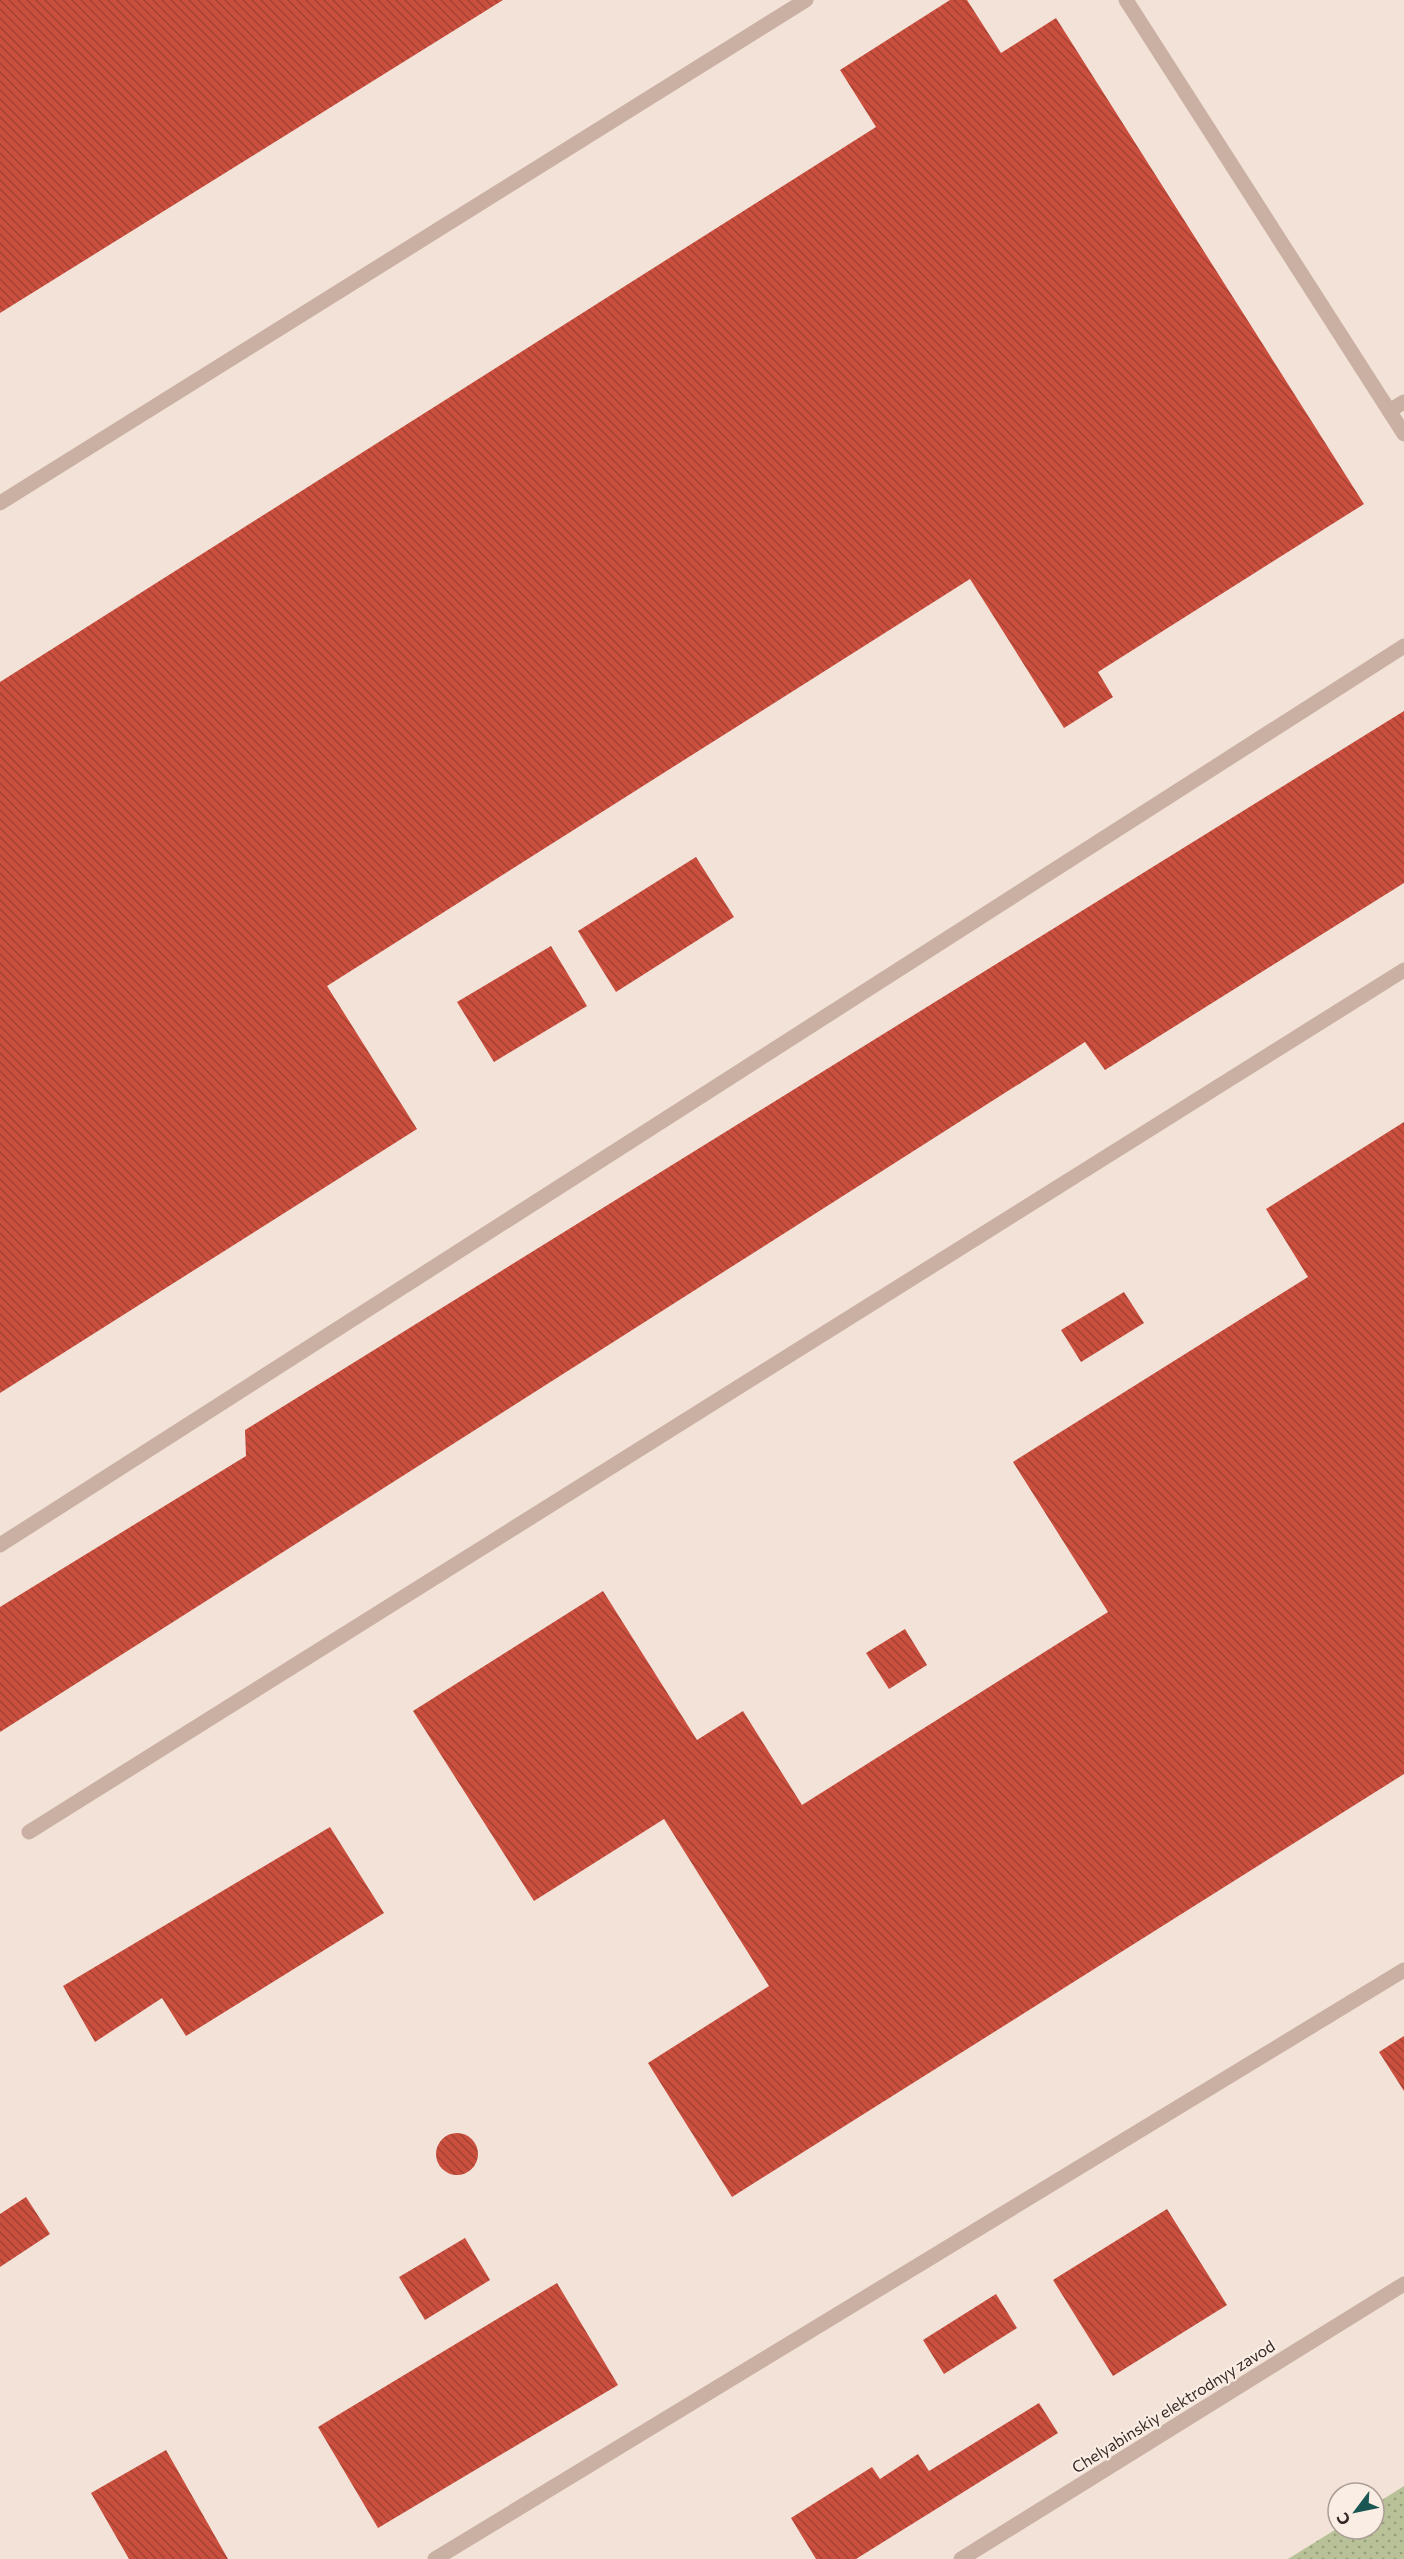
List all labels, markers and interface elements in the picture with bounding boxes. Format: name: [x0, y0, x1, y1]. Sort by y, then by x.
street label: Chelyabinskiy elektrodnyy zavod: [1068, 2335, 1278, 2477]
north arrow: [1326, 2481, 1386, 2541]
text: С: [1332, 2509, 1354, 2529]

